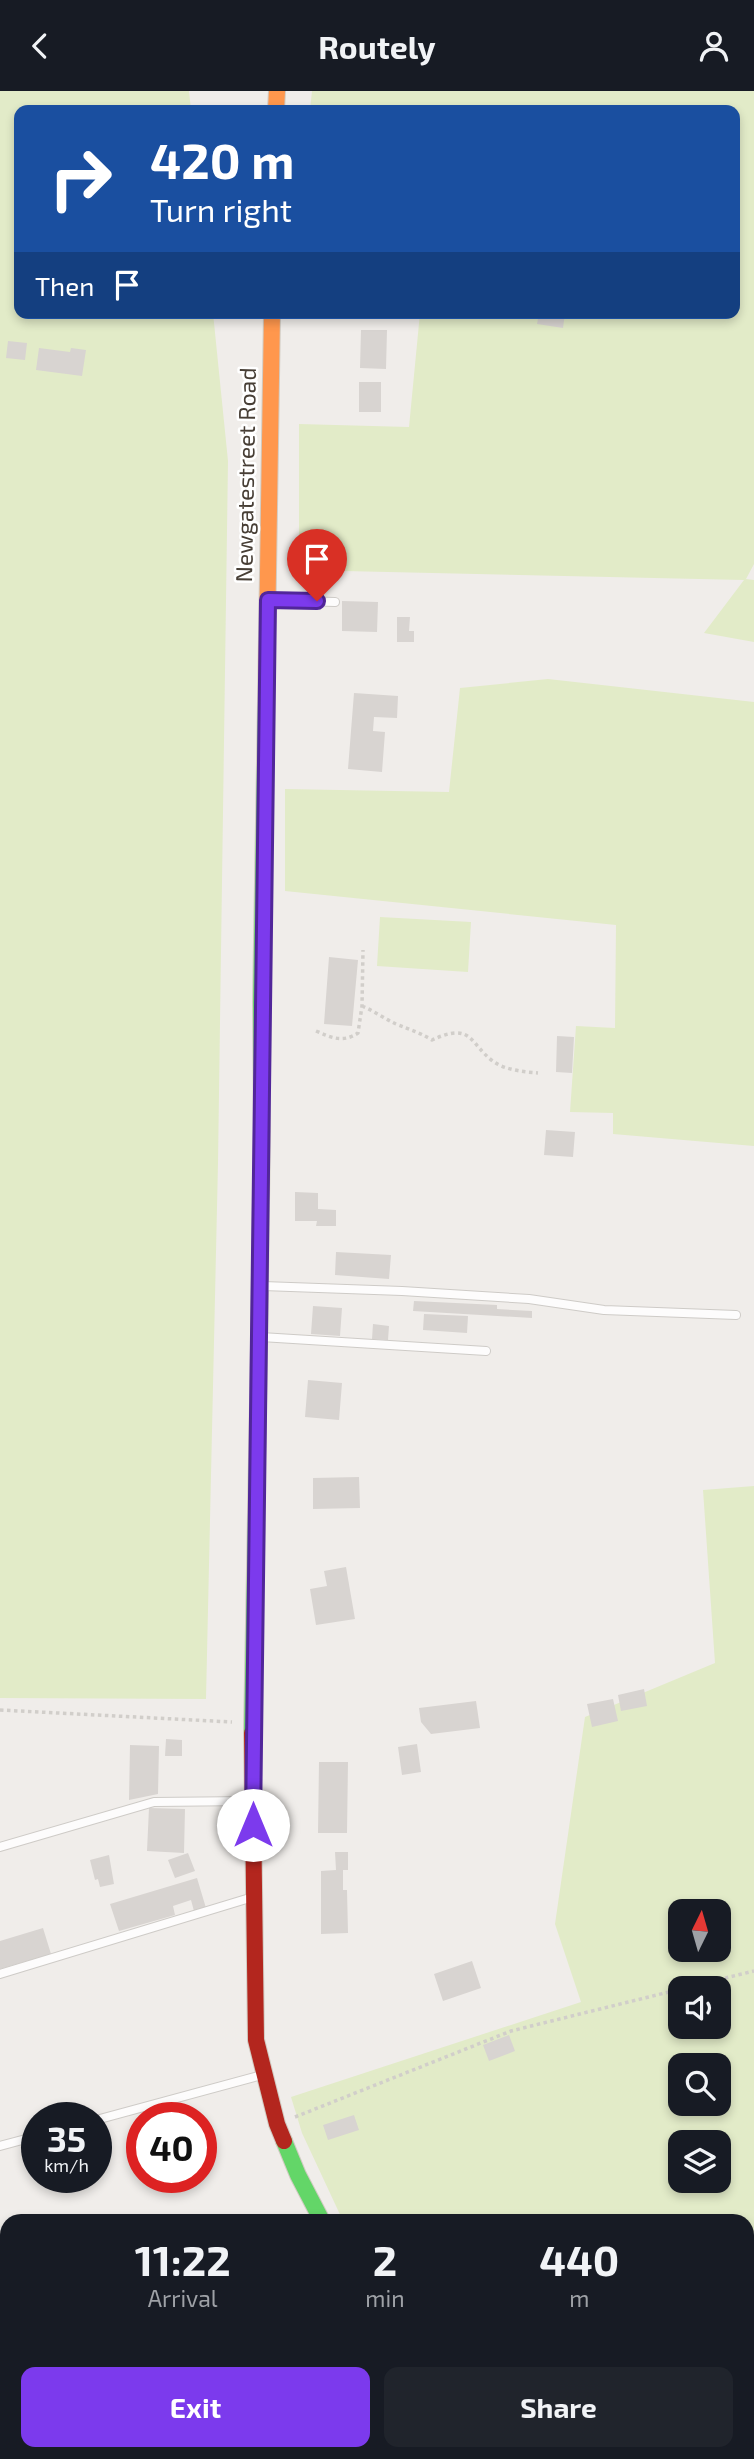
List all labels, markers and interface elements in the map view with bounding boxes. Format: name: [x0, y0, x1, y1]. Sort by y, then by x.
icon: back: [21, 27, 59, 65]
text: Routely: [318, 27, 436, 65]
icon: person: [695, 27, 733, 65]
text: 420 m: [150, 130, 294, 189]
icon: right: [35, 133, 126, 224]
text: Turn right: [150, 190, 292, 228]
icon: arrive: [108, 266, 146, 304]
text: Then: [35, 270, 94, 301]
street label: Newgatestreet Road: [229, 367, 261, 583]
pin: [287, 529, 347, 601]
icon: arrive: [298, 540, 336, 578]
position arrow: [216, 1788, 290, 1862]
north arrow: [668, 1899, 732, 1962]
map controls: [668, 1899, 731, 2193]
button: sound: [668, 1976, 731, 2039]
button: search: [668, 2053, 731, 2116]
speed limit sign: 40: [126, 2102, 217, 2193]
text: 35: [47, 2117, 86, 2159]
button: layers: [668, 2130, 731, 2193]
text: km/h: [44, 2154, 89, 2176]
text: 11:22: [135, 2234, 231, 2284]
text: 2: [373, 2234, 397, 2284]
text: 440: [539, 2234, 619, 2284]
text: Arrival: [148, 2284, 218, 2312]
text: min: [365, 2284, 405, 2312]
text: m: [569, 2284, 589, 2312]
button: Exit: [21, 2367, 370, 2447]
button: Share: [384, 2367, 733, 2447]

